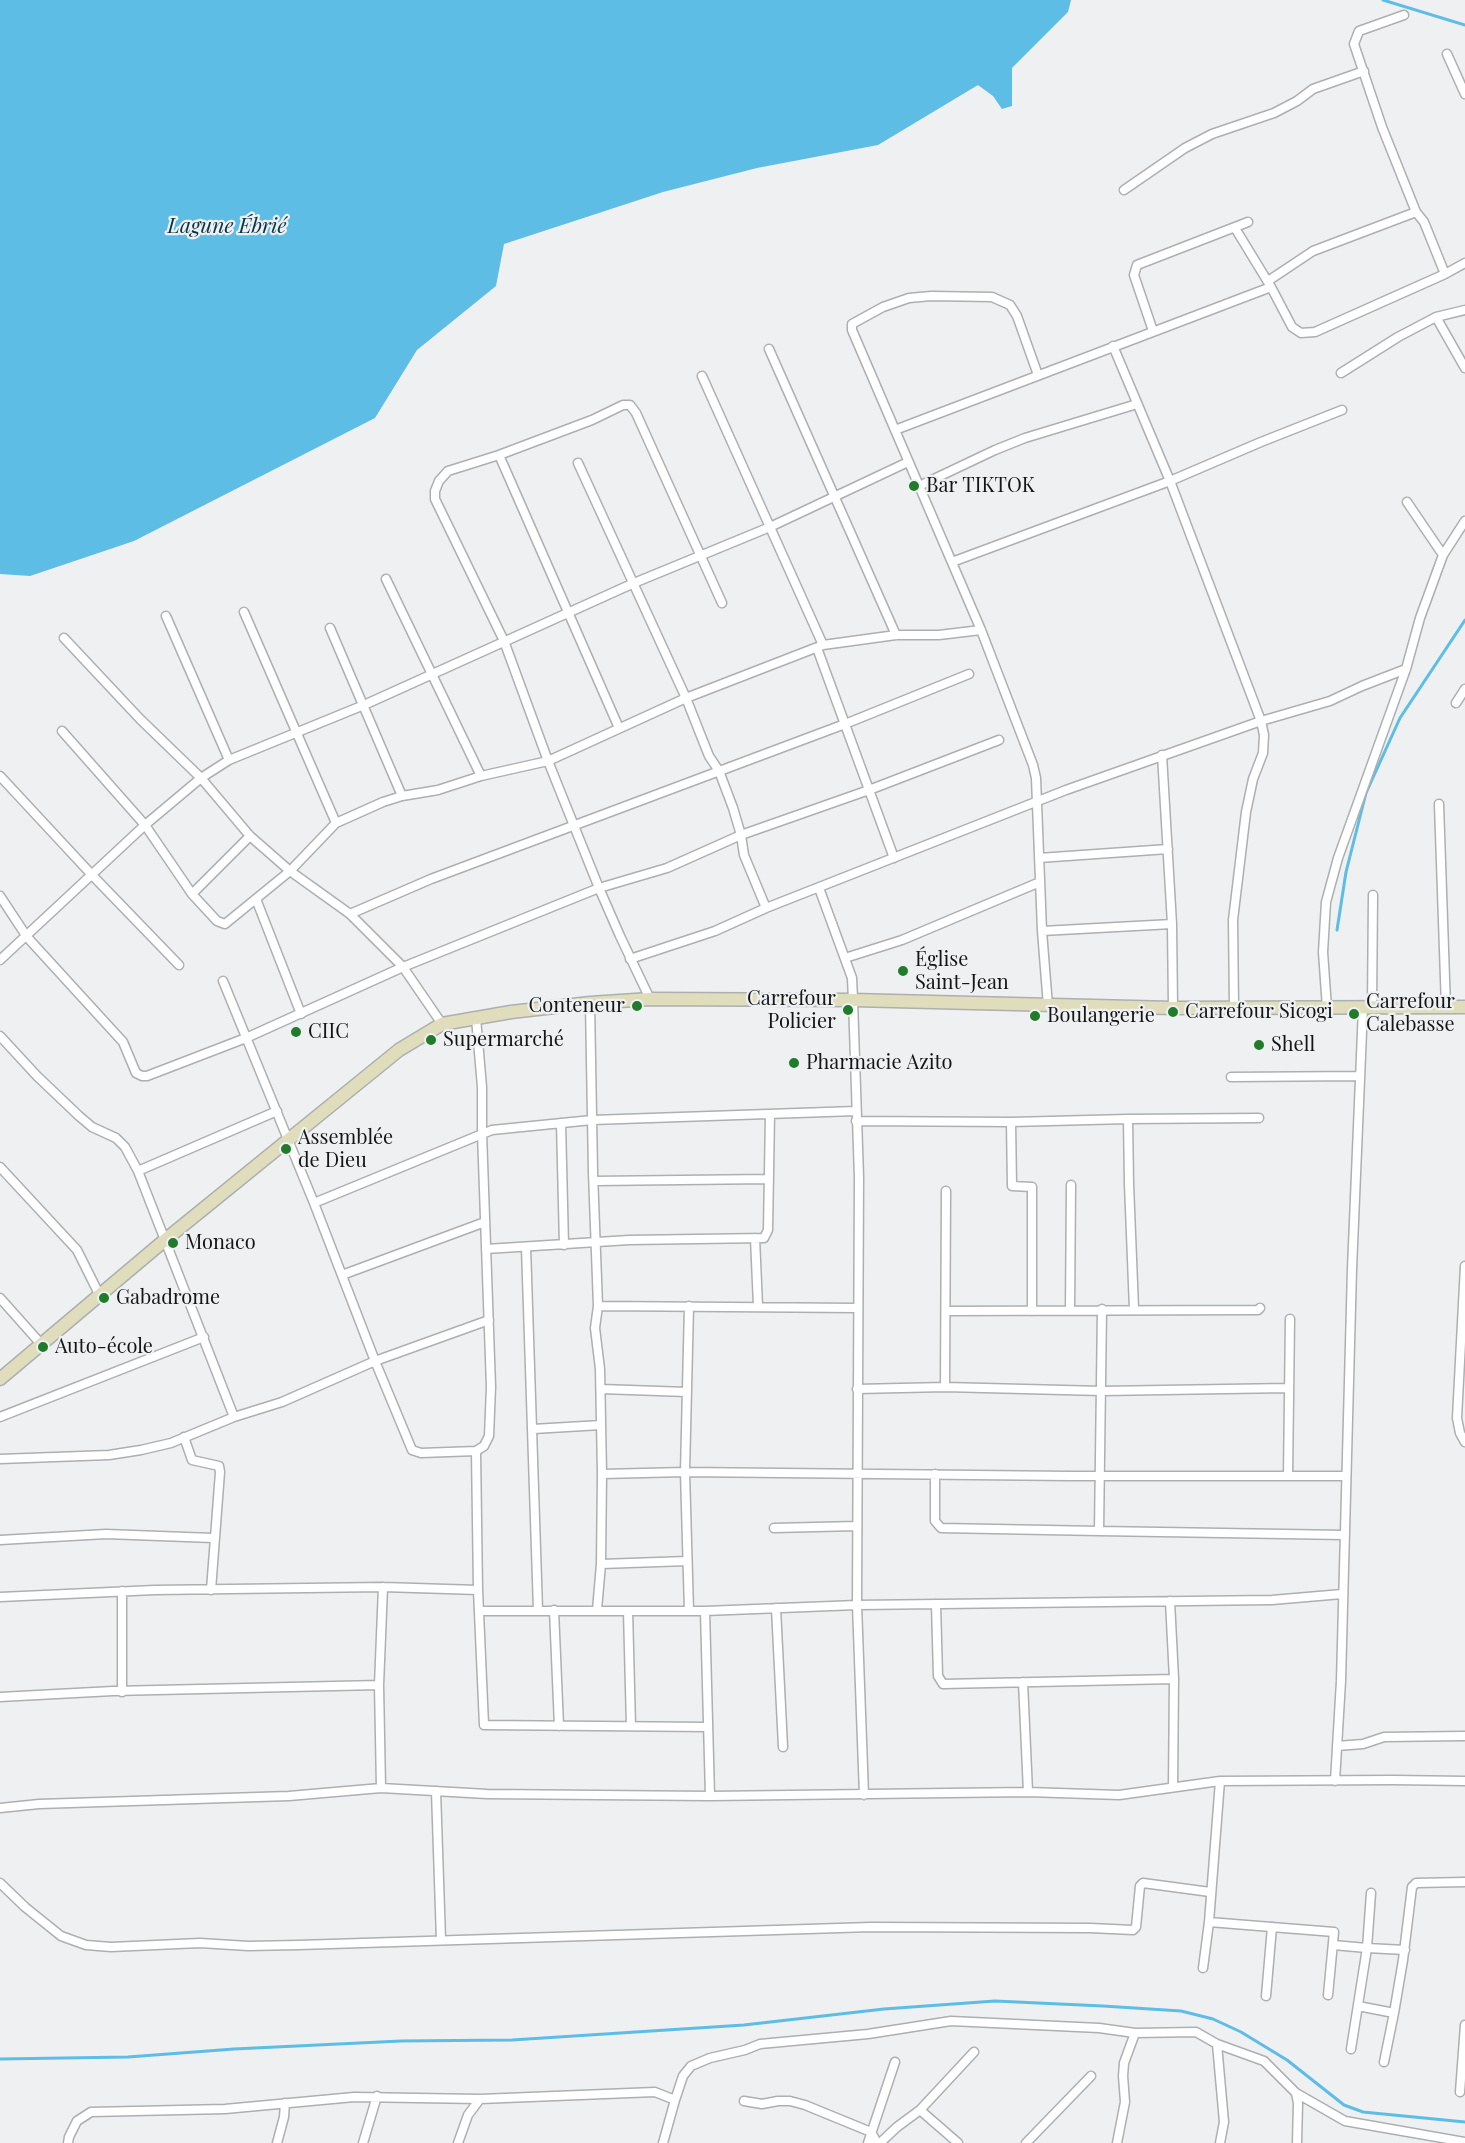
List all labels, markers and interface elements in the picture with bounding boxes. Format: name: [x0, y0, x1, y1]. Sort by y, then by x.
water label: Lagune Ébrié: [168, 213, 286, 239]
place label: Bar TIKTOK: [926, 474, 1035, 498]
marker: Bar TIKTOK: [907, 479, 921, 493]
place label: Église Saint-Jean: [915, 948, 1009, 995]
marker: Église Saint-Jean: [896, 964, 910, 978]
place label: Carrefour Policier: [747, 987, 836, 1034]
place label: Carrefour Calebasse: [1366, 990, 1455, 1037]
place label: Conteneur: [529, 994, 625, 1018]
marker: Conteneur: [630, 999, 644, 1013]
place label: Carrefour Sicogi: [1185, 1000, 1333, 1024]
marker: Carrefour Policier: [841, 1003, 855, 1017]
place label: Boulangerie: [1047, 1004, 1155, 1028]
marker: Carrefour Sicogi: [1166, 1005, 1180, 1019]
marker: Carrefour Calebasse: [1347, 1007, 1361, 1021]
marker: Boulangerie: [1028, 1009, 1042, 1023]
place label: CIIC: [308, 1020, 349, 1044]
marker: CIIC: [289, 1025, 303, 1039]
place label: Supermarché: [443, 1028, 564, 1052]
marker: Supermarché: [424, 1033, 438, 1047]
place label: Shell: [1271, 1033, 1315, 1057]
marker: Shell: [1252, 1038, 1266, 1052]
place label: Pharmacie Azito: [806, 1051, 953, 1075]
marker: Pharmacie Azito: [787, 1056, 801, 1070]
place label: Assemblée de Dieu: [298, 1126, 393, 1173]
marker: Assemblée de Dieu: [279, 1142, 293, 1156]
place label: Monaco: [185, 1231, 256, 1255]
marker: Monaco: [166, 1236, 180, 1250]
place label: Gabadrome: [116, 1286, 220, 1310]
marker: Gabadrome: [97, 1291, 111, 1305]
place label: Auto-école: [55, 1335, 153, 1359]
marker: Auto-école: [36, 1340, 50, 1354]

